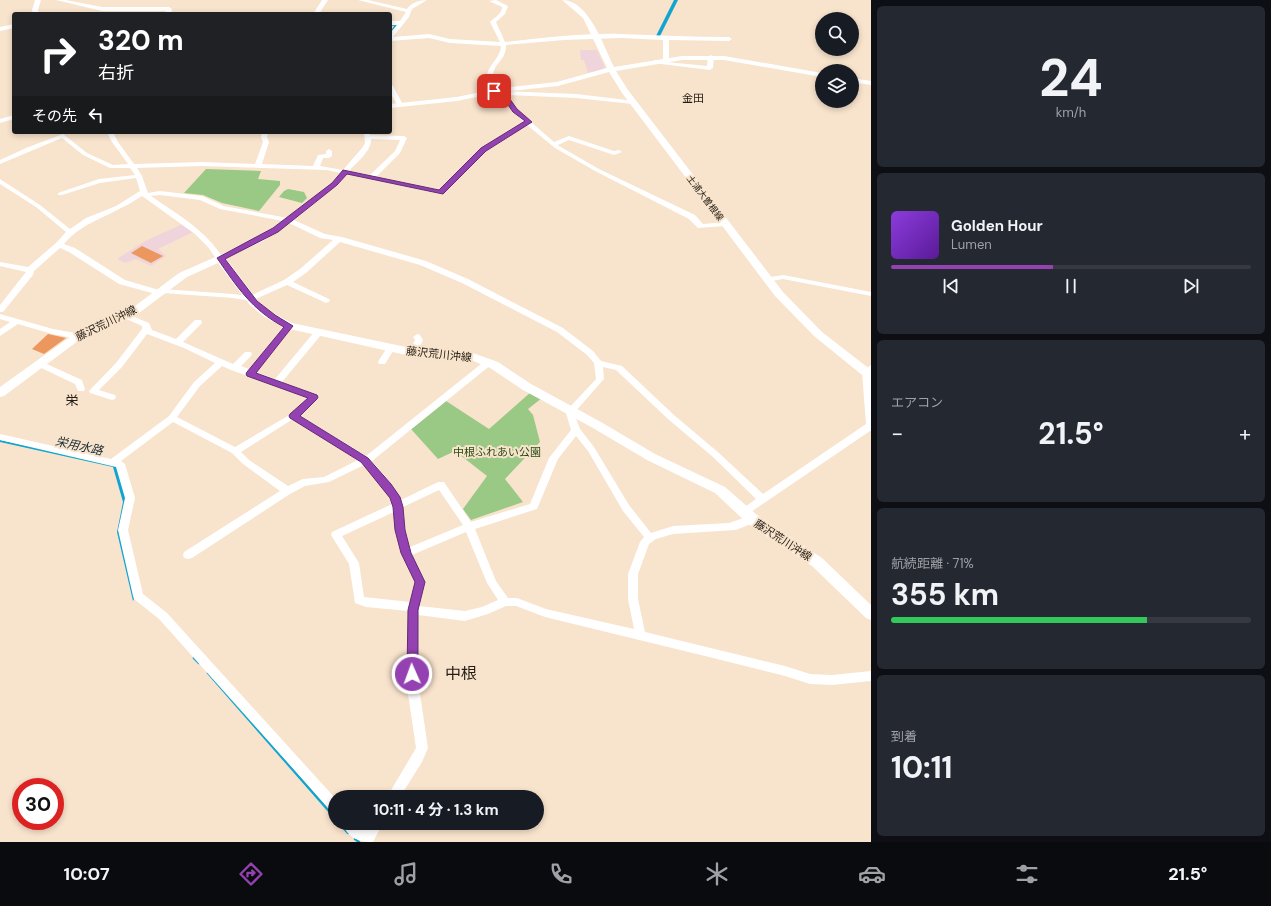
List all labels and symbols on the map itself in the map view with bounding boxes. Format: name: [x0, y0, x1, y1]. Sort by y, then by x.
pin: [477, 74, 511, 108]
district label: 金田: [682, 91, 704, 105]
street label: 土浦大曽根線: [684, 173, 727, 224]
street label: 藤沢荒川沖線: [73, 302, 139, 344]
street label: 藤沢荒川沖線: [405, 344, 473, 364]
district label: 栄: [65, 392, 79, 409]
water label: 栄用水路: [54, 433, 105, 459]
park label: 中根ふれあい公園: [453, 445, 541, 459]
street label: 藤沢荒川沖線: [752, 516, 814, 564]
position arrow: [391, 653, 433, 695]
district label: 中根: [445, 663, 477, 684]
speed limit sign: 30: [12, 778, 64, 830]

